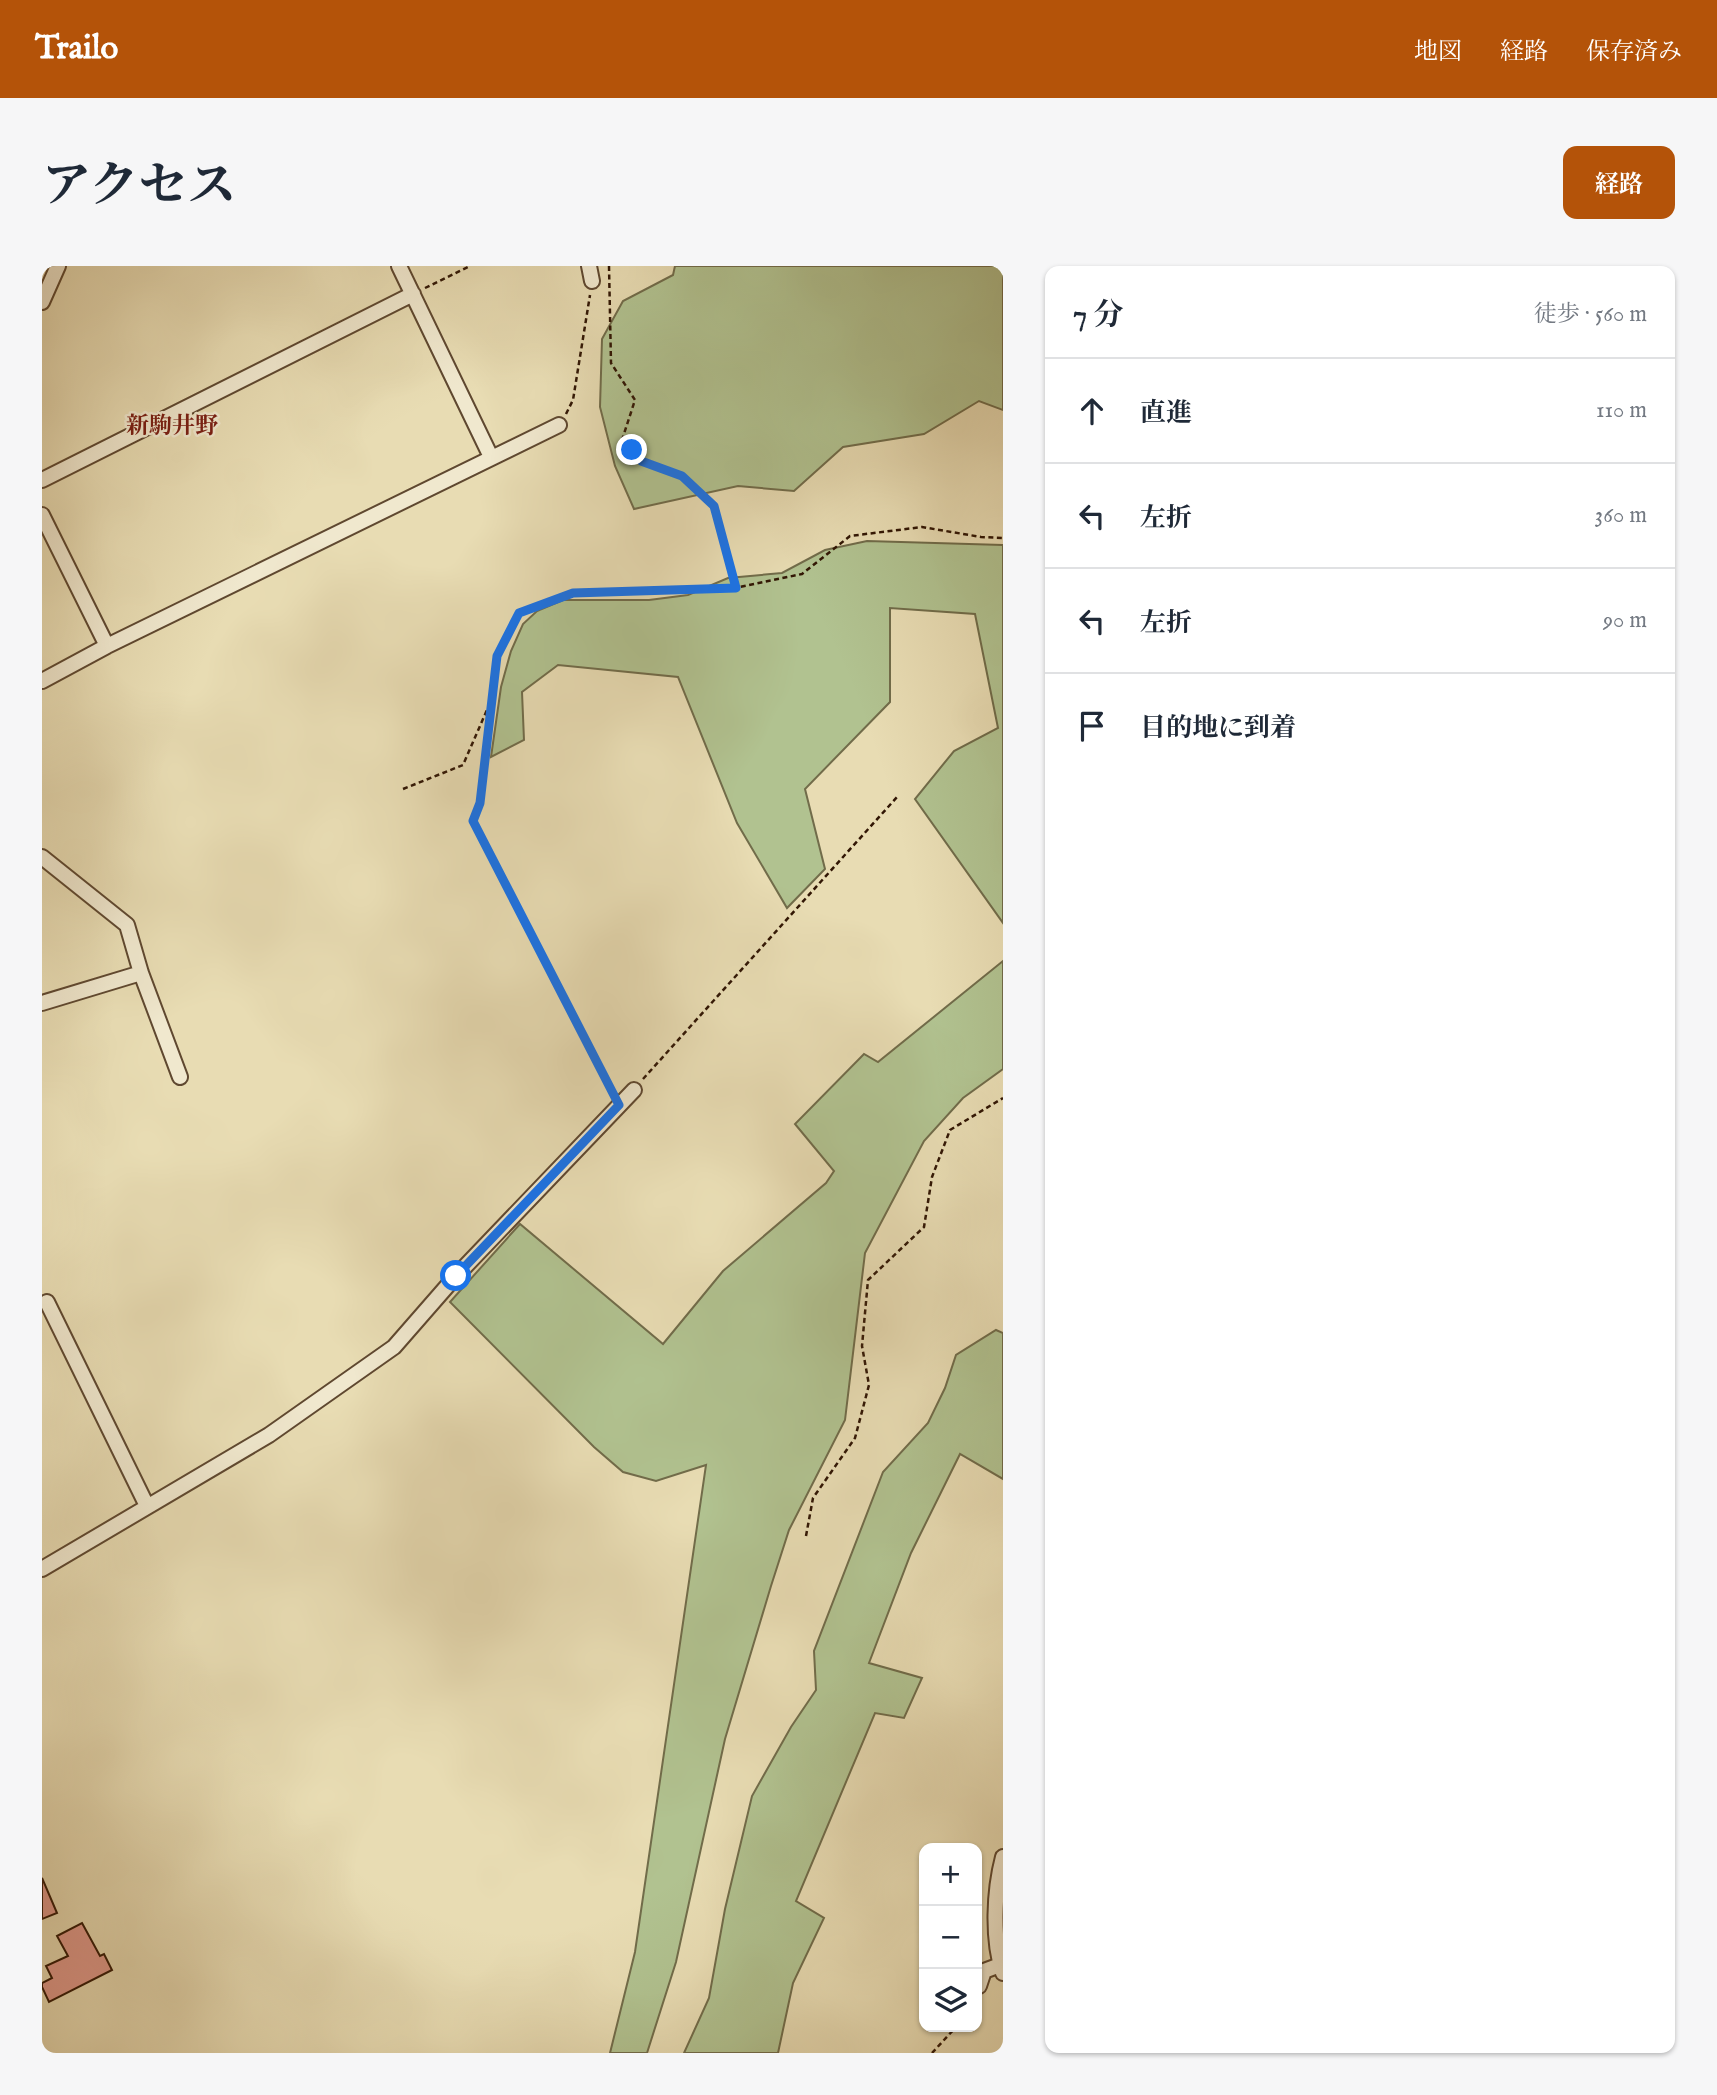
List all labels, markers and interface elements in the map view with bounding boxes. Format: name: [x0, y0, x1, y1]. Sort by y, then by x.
text: Trailo: [35, 28, 118, 70]
text: 地図: [1414, 37, 1462, 68]
text: 経路: [1500, 37, 1548, 68]
text: 保存済み: [1586, 37, 1682, 68]
button: 経路: [1563, 146, 1675, 219]
text: アクセス: [42, 157, 237, 219]
text: 7 分: [1073, 297, 1124, 335]
text: 徒歩 · 560 m: [1534, 300, 1647, 329]
icon: ahead: [1073, 392, 1111, 430]
text: 110 m: [1596, 396, 1647, 425]
text: 直進: [1140, 397, 1192, 430]
district label: 新駒井野: [126, 412, 219, 441]
route end: [616, 434, 647, 465]
icon: left: [1073, 497, 1111, 535]
text: 360 m: [1595, 501, 1647, 530]
text: 左折: [1140, 502, 1192, 535]
icon: left: [1073, 602, 1111, 640]
text: 90 m: [1603, 606, 1647, 635]
text: 左折: [1140, 607, 1192, 640]
icon: arrive: [1073, 707, 1111, 745]
text: 目的地に到着: [1140, 712, 1296, 745]
route start: [440, 1260, 471, 1291]
map controls: [919, 1843, 982, 2032]
button: +: [919, 1843, 982, 1906]
button: −: [919, 1906, 982, 1969]
button: layers: [919, 1969, 982, 2032]

